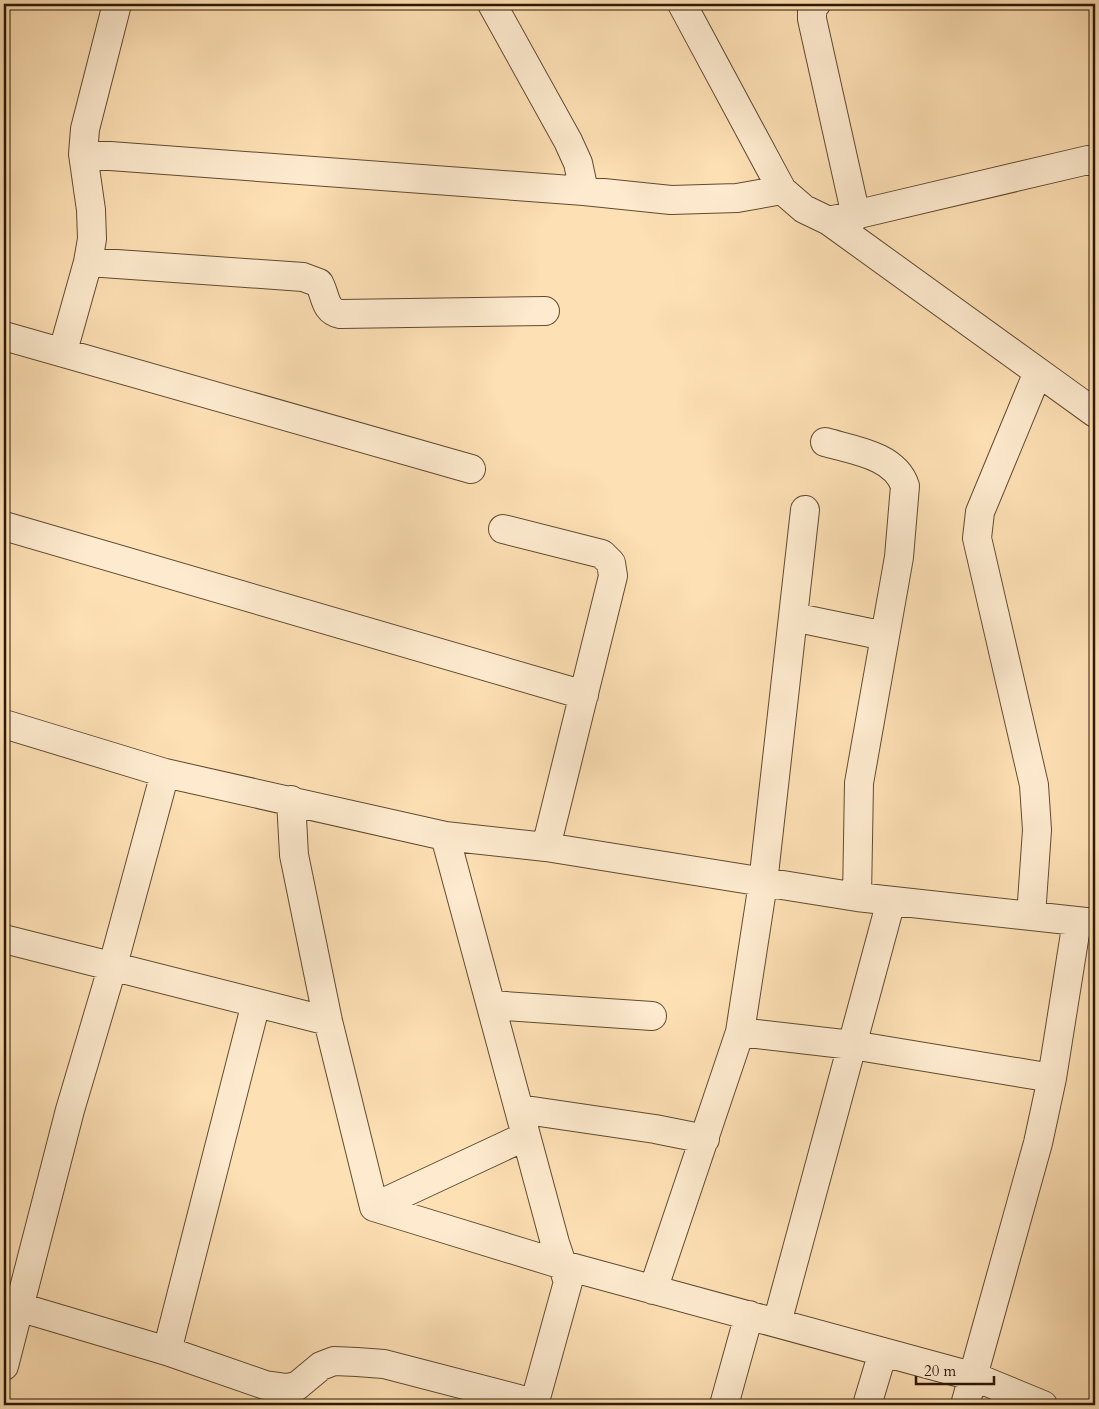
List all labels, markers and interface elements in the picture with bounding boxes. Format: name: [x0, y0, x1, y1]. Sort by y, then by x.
scale bar: [916, 1354, 994, 1386]
text: 20 m: [924, 1361, 956, 1381]

